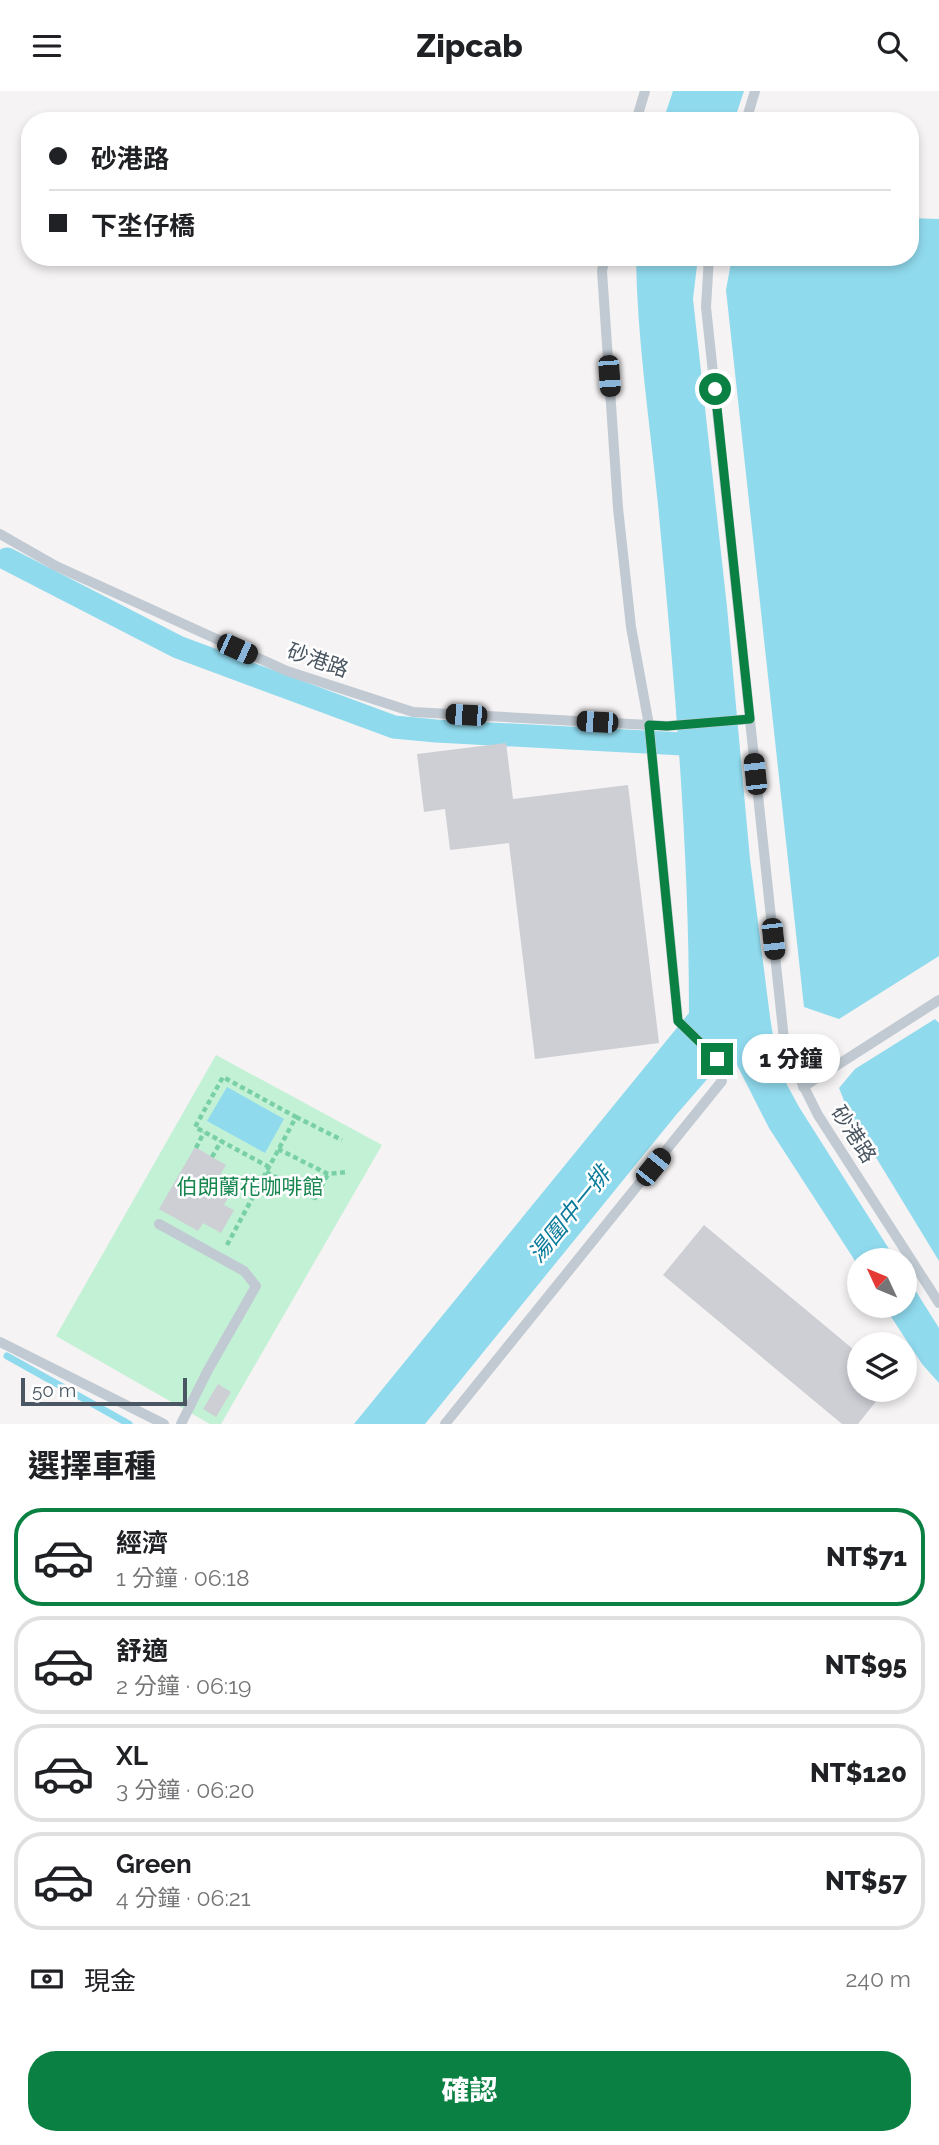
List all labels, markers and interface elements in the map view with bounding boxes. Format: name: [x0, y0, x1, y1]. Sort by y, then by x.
icon: menu: [28, 27, 66, 65]
text: Zipcab: [416, 27, 523, 64]
icon: search: [873, 27, 911, 65]
text: 砂港路: [91, 144, 169, 174]
text: 下坔仔橋: [91, 211, 195, 241]
car: [598, 354, 621, 398]
route start: [699, 373, 731, 405]
car: [214, 631, 261, 667]
street label: 砂港路: [284, 638, 352, 682]
car: [445, 703, 488, 727]
car: [576, 710, 619, 734]
car: [743, 752, 768, 796]
car: [761, 917, 786, 961]
callout: 1 分鐘: [742, 1035, 840, 1083]
route end: [701, 1043, 733, 1075]
text: 1 分鐘: [759, 1045, 823, 1072]
street label: 砂港路: [826, 1101, 882, 1167]
car: [632, 1144, 675, 1190]
water label: 湯圍中一排: [522, 1158, 618, 1267]
park label: 伯朗蘭花咖啡館: [177, 1174, 324, 1199]
north arrow: [847, 1248, 917, 1318]
map controls: [847, 1248, 917, 1402]
button: layers: [847, 1332, 917, 1402]
scale bar: [21, 1375, 187, 1407]
text: 50 m: [32, 1379, 76, 1401]
text: 選擇車種: [28, 1447, 156, 1484]
icon: car: [32, 1526, 95, 1589]
text: 經濟: [116, 1528, 168, 1558]
text: NT$71: [826, 1542, 907, 1572]
text: 1 分鐘 · 06:18: [116, 1564, 250, 1591]
icon: car: [32, 1634, 95, 1697]
text: 舒適: [116, 1636, 168, 1666]
text: NT$95: [825, 1650, 907, 1680]
text: 2 分鐘 · 06:19: [116, 1672, 252, 1699]
text: XL: [116, 1741, 148, 1771]
icon: car: [32, 1742, 95, 1805]
text: NT$120: [810, 1758, 907, 1788]
text: 3 分鐘 · 06:20: [116, 1776, 255, 1803]
text: Green: [116, 1849, 192, 1879]
icon: car: [32, 1850, 95, 1913]
text: NT$57: [825, 1866, 907, 1896]
text: 4 分鐘 · 06:21: [116, 1884, 251, 1911]
icon: cash: [28, 1960, 66, 1998]
text: 240 m: [845, 1965, 911, 1992]
text: 現金: [84, 1966, 136, 1996]
button: 確認: [28, 2051, 911, 2131]

